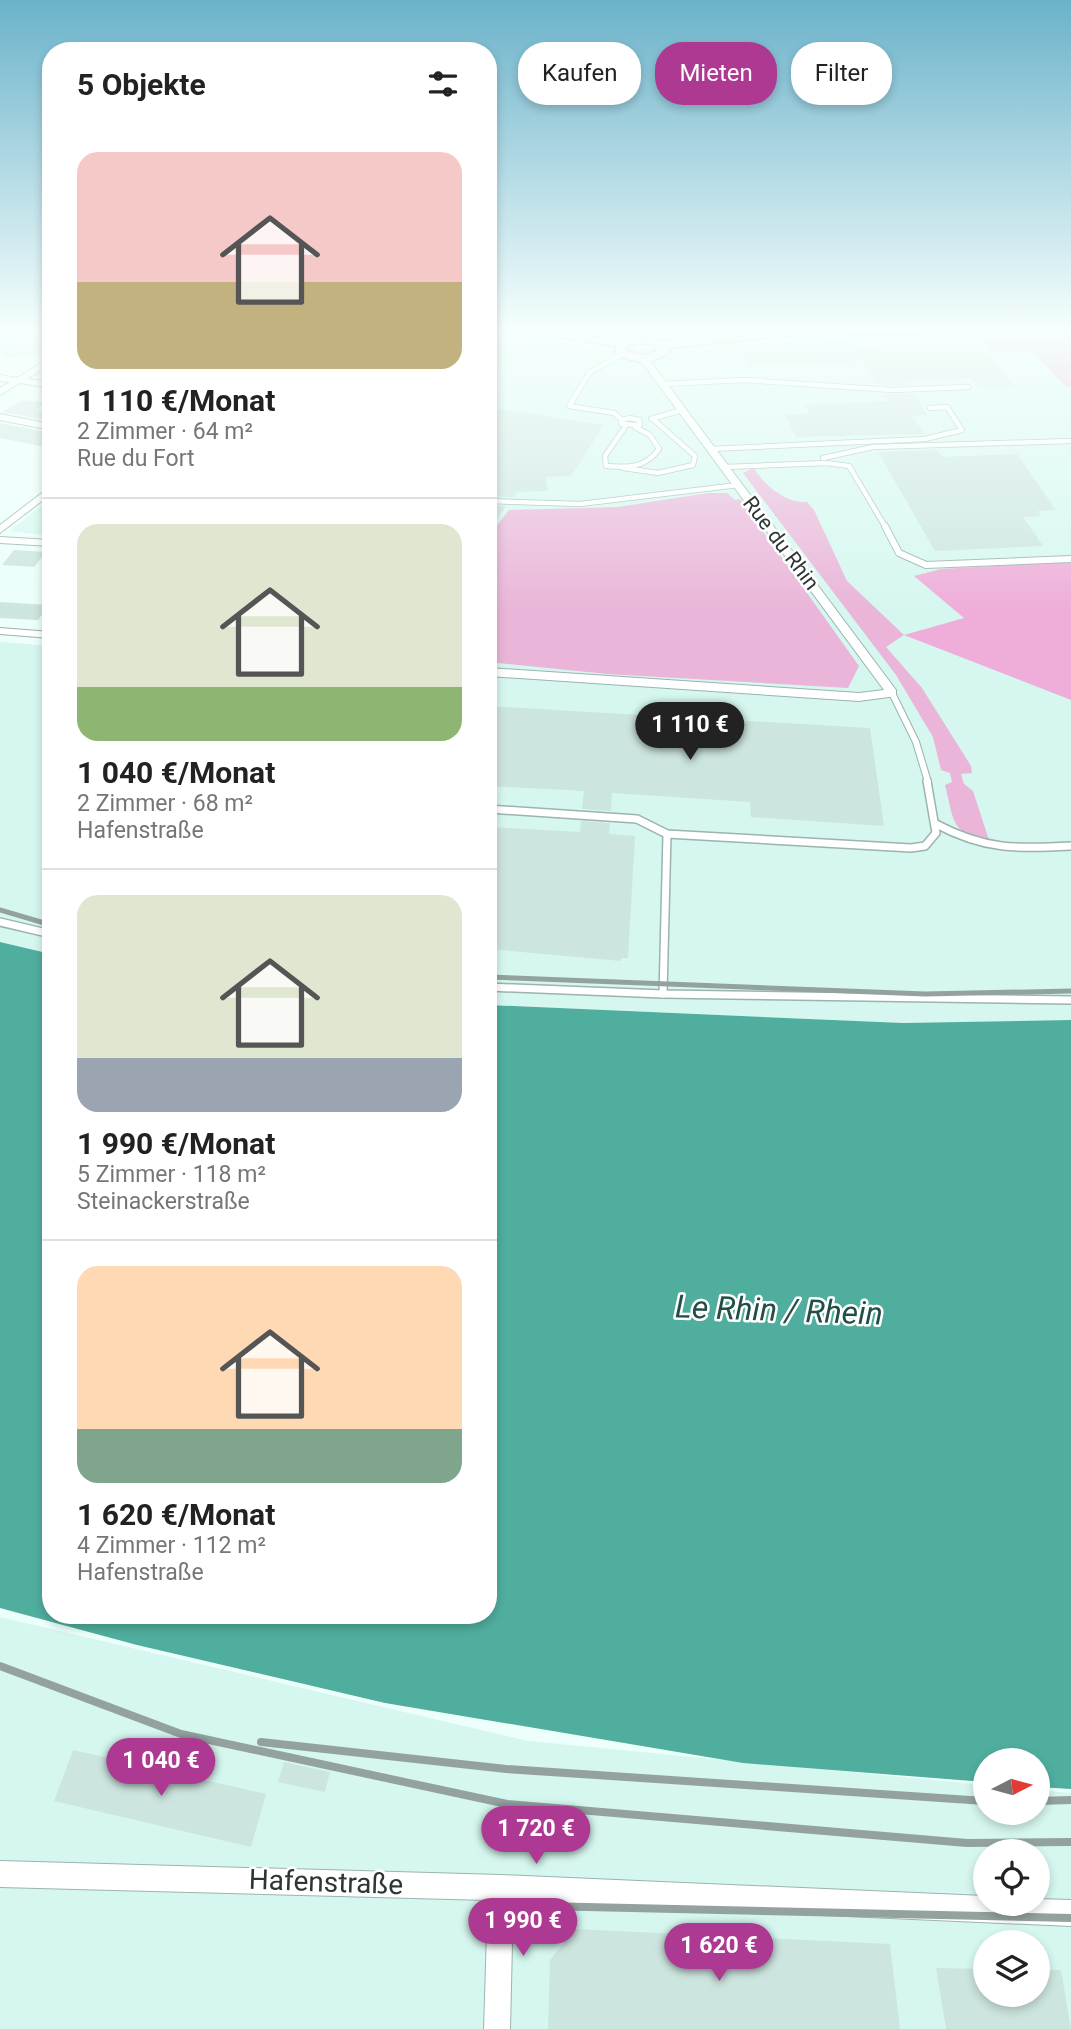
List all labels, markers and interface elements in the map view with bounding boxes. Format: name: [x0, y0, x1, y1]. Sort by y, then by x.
chip: Kaufen: [518, 42, 641, 105]
chip: Mieten: [655, 42, 777, 105]
chip: Filter: [791, 42, 892, 105]
icon: filters: [424, 65, 462, 103]
text: 5 Objekte: [77, 67, 206, 102]
icon: home: [207, 197, 333, 323]
text: 1 110 €/Monat: [77, 383, 275, 418]
text: 2 Zimmer · 64 m²: [77, 418, 253, 445]
text: Rue du Fort: [77, 445, 195, 472]
street label: Rue du Rhin: [738, 492, 824, 594]
icon: home: [207, 569, 333, 695]
pin: 1 110 €: [625, 702, 755, 762]
text: 1 110 €: [651, 711, 729, 738]
text: 1 040 €/Monat: [77, 755, 275, 790]
text: 2 Zimmer · 68 m²: [77, 790, 253, 817]
text: Hafenstraße: [77, 817, 204, 844]
icon: home: [207, 940, 333, 1066]
text: 1 990 €/Monat: [77, 1126, 275, 1161]
text: 5 Zimmer · 118 m²: [77, 1161, 266, 1188]
text: Steinackerstraße: [77, 1188, 250, 1215]
water label: Le Rhin / Rhein: [674, 1287, 884, 1333]
icon: home: [207, 1311, 333, 1437]
text: 1 620 €/Monat: [77, 1497, 275, 1532]
text: 4 Zimmer · 112 m²: [77, 1532, 266, 1559]
text: Hafenstraße: [77, 1559, 204, 1586]
pin: 1 040 €: [96, 1738, 226, 1798]
text: 1 040 €: [122, 1747, 200, 1774]
north arrow: [973, 1748, 1050, 1825]
map controls: [973, 1748, 1050, 2007]
pin: 1 720 €: [471, 1806, 601, 1866]
text: 1 720 €: [497, 1815, 575, 1842]
button: locate: [973, 1839, 1050, 1916]
street label: Hafenstraße: [248, 1863, 404, 1901]
pin: 1 990 €: [458, 1898, 588, 1958]
text: 1 990 €: [484, 1907, 562, 1934]
pin: 1 620 €: [654, 1924, 784, 1983]
button: layers: [973, 1930, 1050, 2007]
text: 1 620 €: [680, 1932, 758, 1959]

